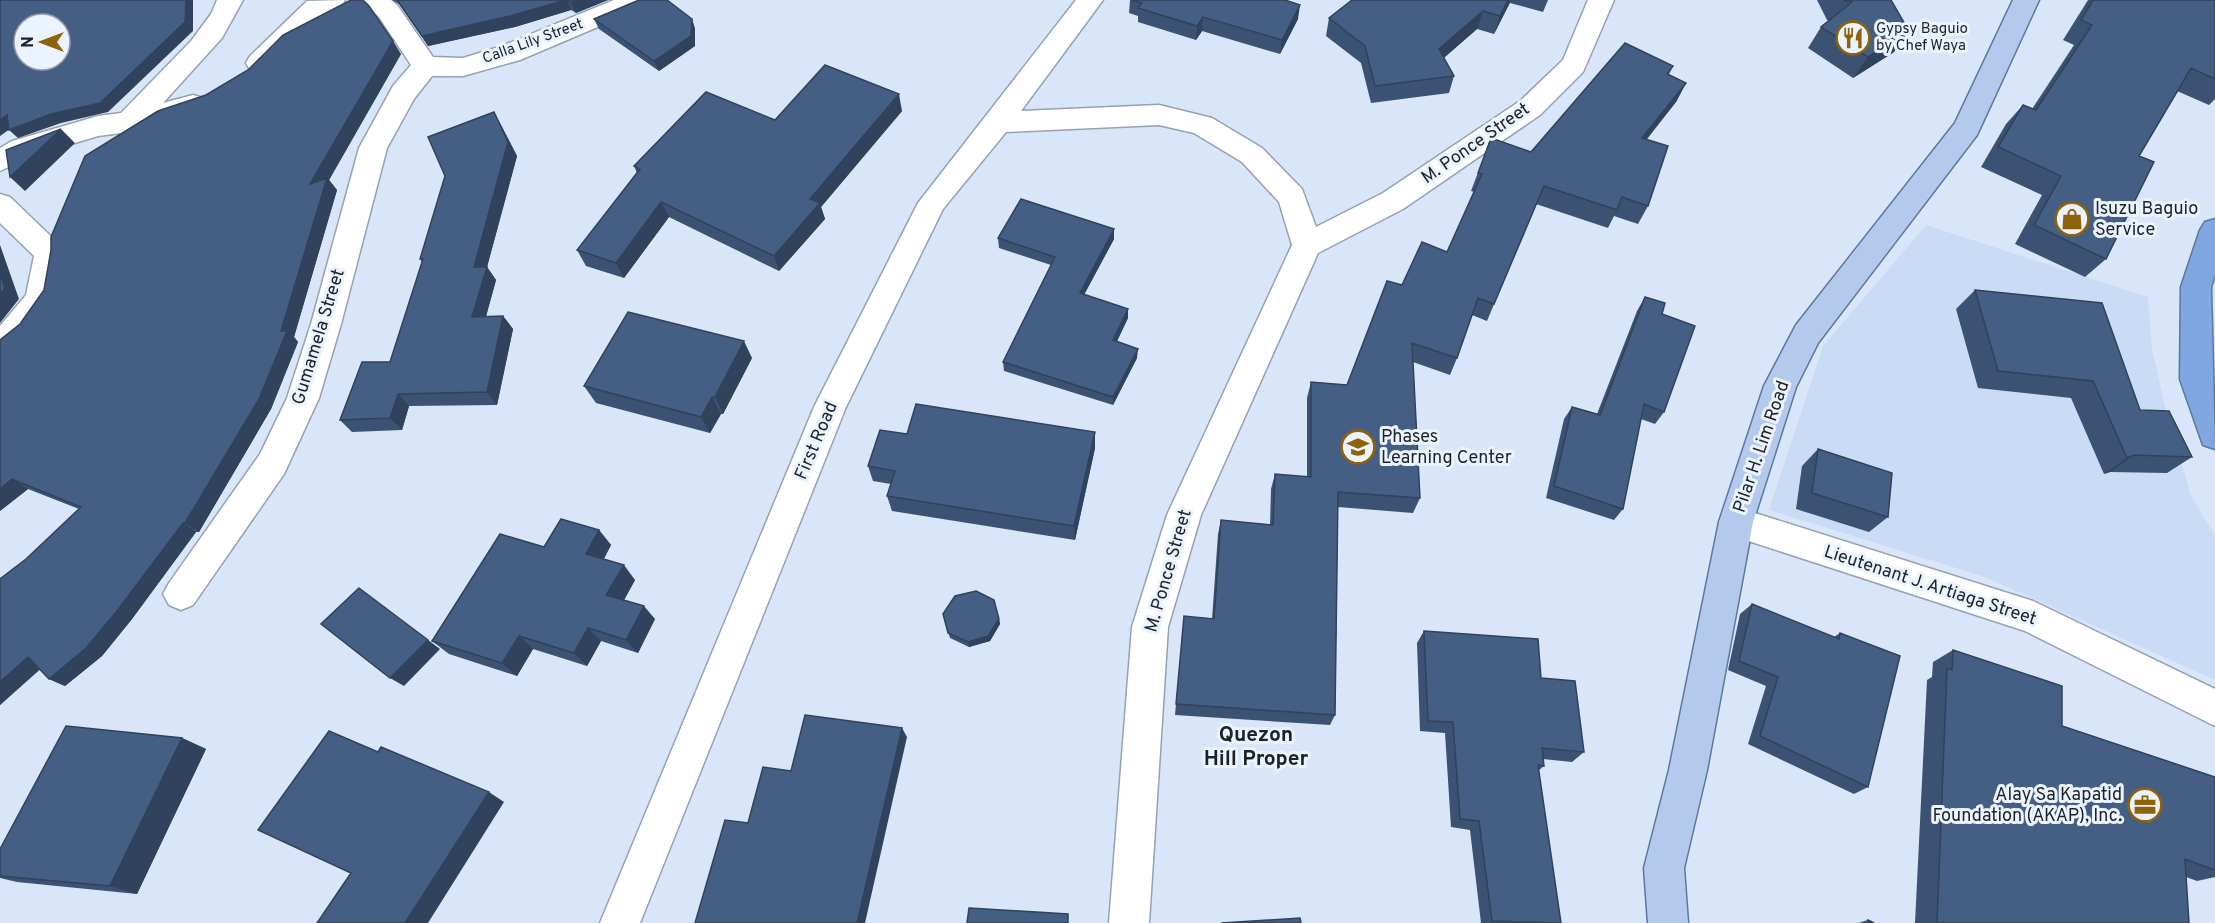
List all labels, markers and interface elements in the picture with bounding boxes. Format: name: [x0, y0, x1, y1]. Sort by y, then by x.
north arrow: [12, 12, 72, 72]
street label: Calla Lily Street: [480, 15, 586, 69]
restaurant icon: Gypsy Baguio by Chef Waya: [1835, 20, 1871, 56]
place label: Gypsy Baguio by Chef Waya: [1876, 20, 1968, 56]
text: N: [19, 36, 39, 48]
street label: M. Ponce Street: [1417, 98, 1535, 190]
place label: Isuzu Baguio Service: [2095, 198, 2198, 242]
shop icon: Isuzu Baguio Service: [2054, 201, 2090, 237]
street label: Gumamela Street: [287, 266, 351, 408]
street label: Pilar H. Lim Road: [1729, 378, 1795, 516]
street label: First Road: [790, 399, 844, 483]
place label: Phases Learning Center: [1381, 426, 1512, 470]
school or university icon: Phases Learning Center: [1340, 429, 1376, 465]
street label: M. Ponce Street: [1140, 507, 1198, 635]
street label: Lieutenant J. Artiaga Street: [1821, 541, 2039, 631]
district label: Quezon Hill Proper: [1204, 722, 1309, 773]
place label: Alay Sa Kapatid Foundation (AKAP), Inc.: [1932, 784, 2122, 828]
office icon: Alay Sa Kapatid Foundation (AKAP), Inc.: [2127, 787, 2163, 823]

